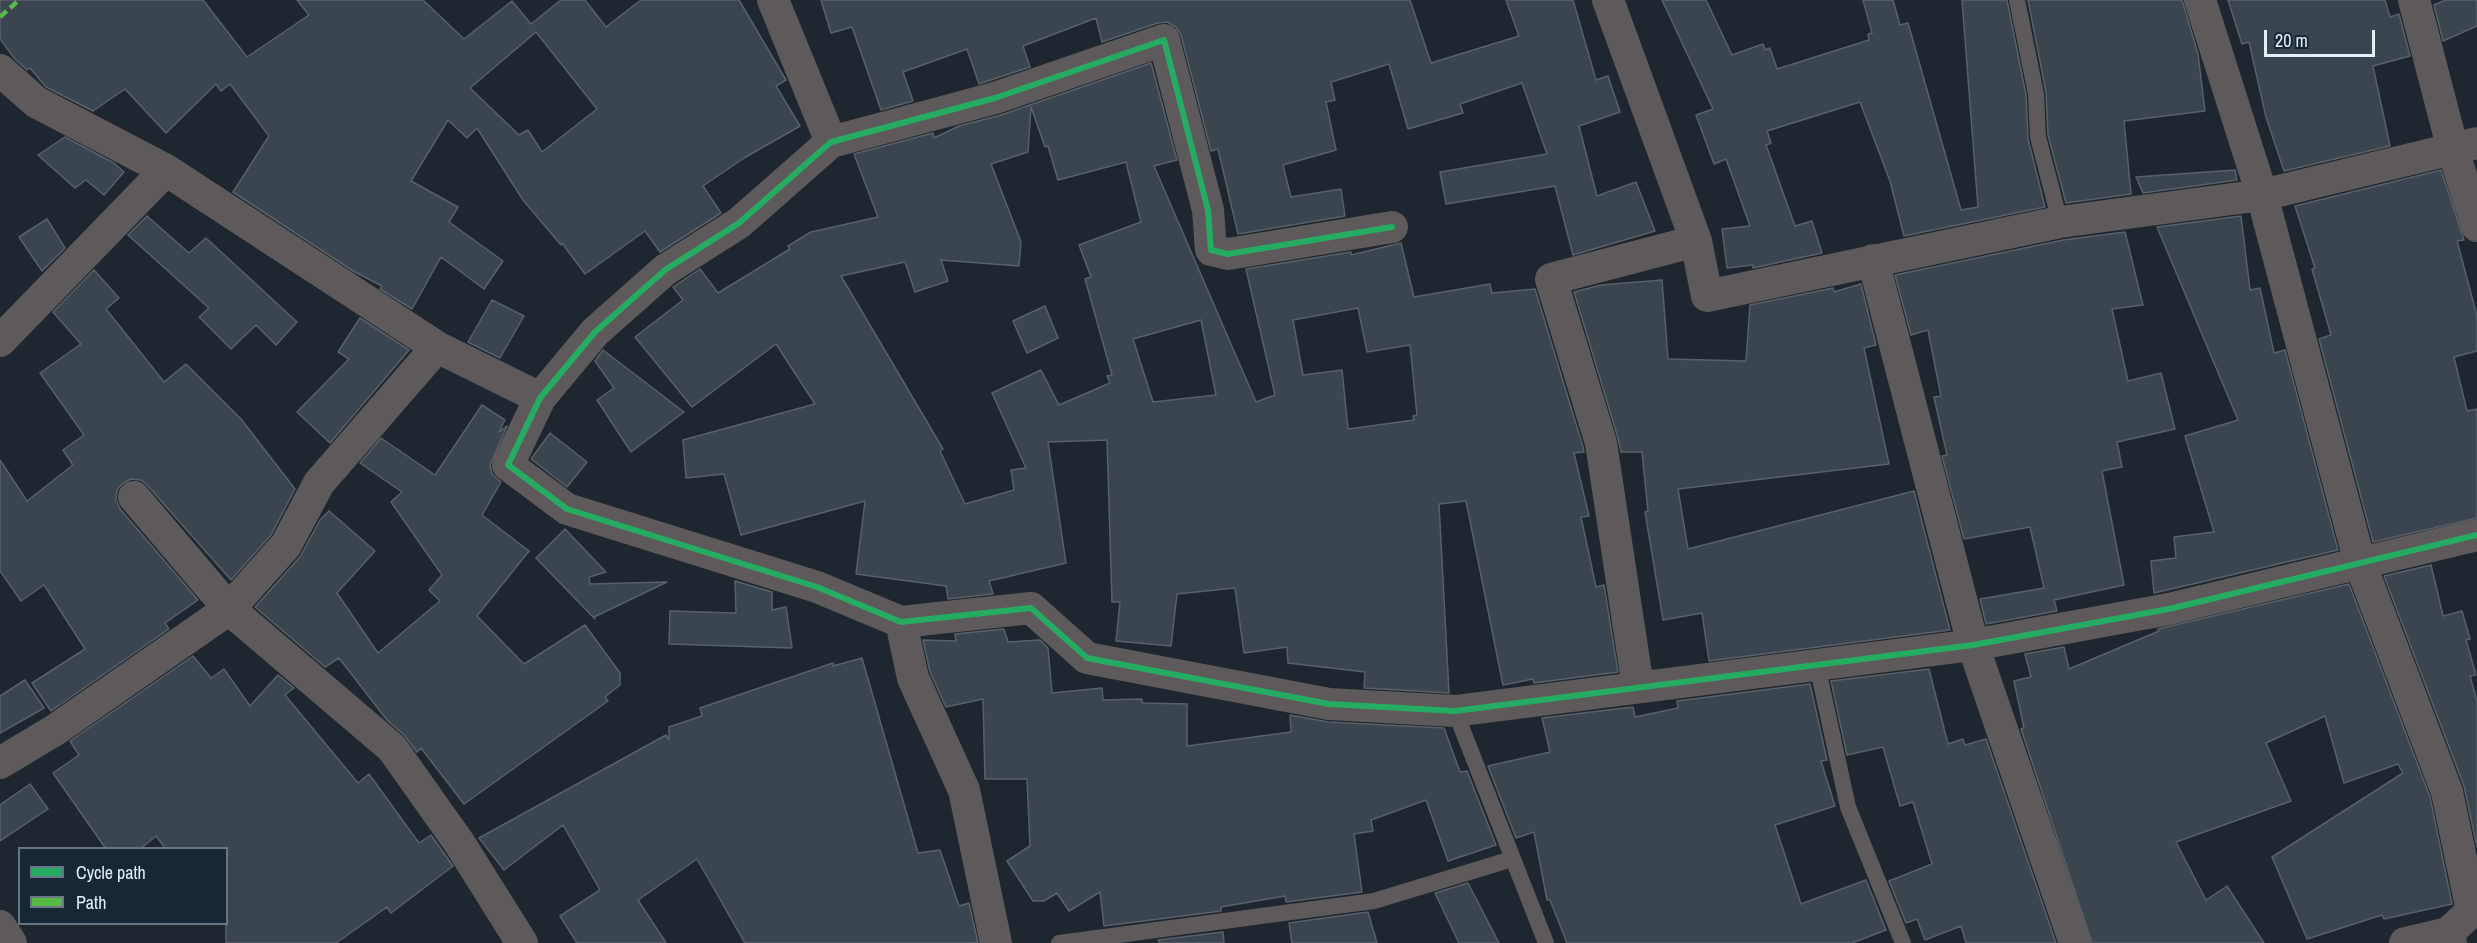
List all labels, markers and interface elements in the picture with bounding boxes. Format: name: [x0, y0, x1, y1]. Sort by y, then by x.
scale bar: [2267, 18, 2378, 56]
text: 20 m: [2275, 28, 2308, 53]
legend: [18, 847, 228, 925]
text: Cycle path: [76, 860, 146, 885]
text: Path: [76, 890, 106, 915]

